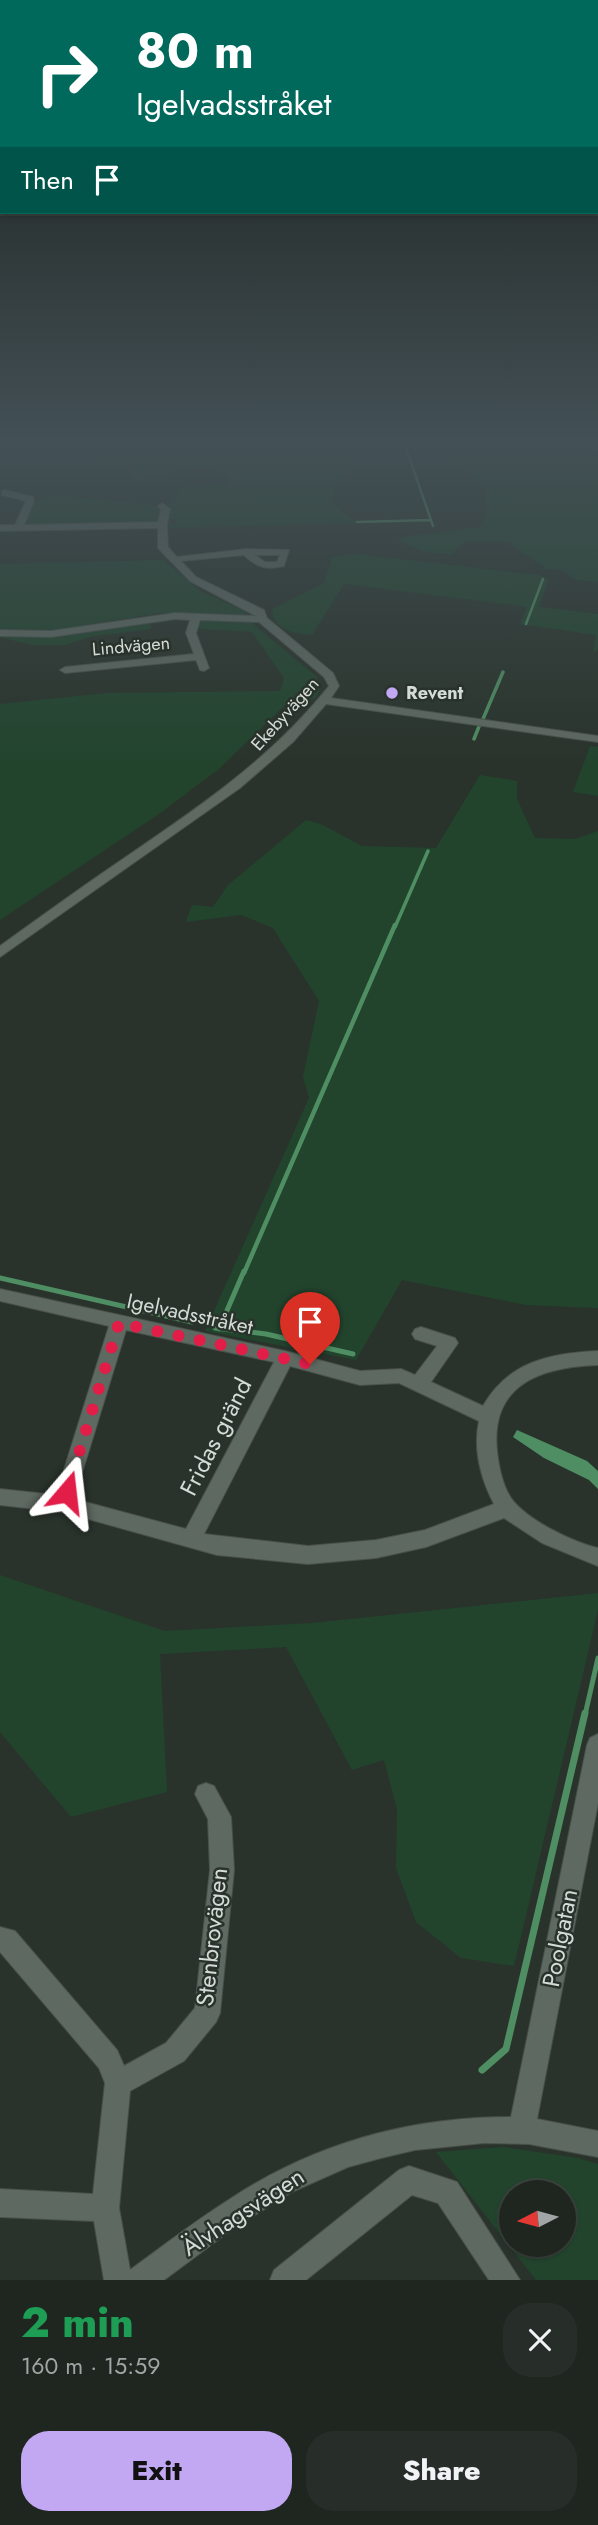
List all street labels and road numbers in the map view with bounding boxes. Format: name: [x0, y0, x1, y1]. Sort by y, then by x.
street label: Lindvägen: [91, 630, 171, 662]
street label: Ekebyvägen: [245, 672, 325, 756]
street label: Igelvadsstråket: [124, 1286, 256, 1342]
street label: Fridas gränd: [171, 1372, 260, 1502]
street label: Stenbrovägen: [187, 1866, 236, 2008]
street label: Poolgatan: [533, 1886, 586, 1990]
street label: Älvhagsvägen: [174, 2159, 311, 2264]

